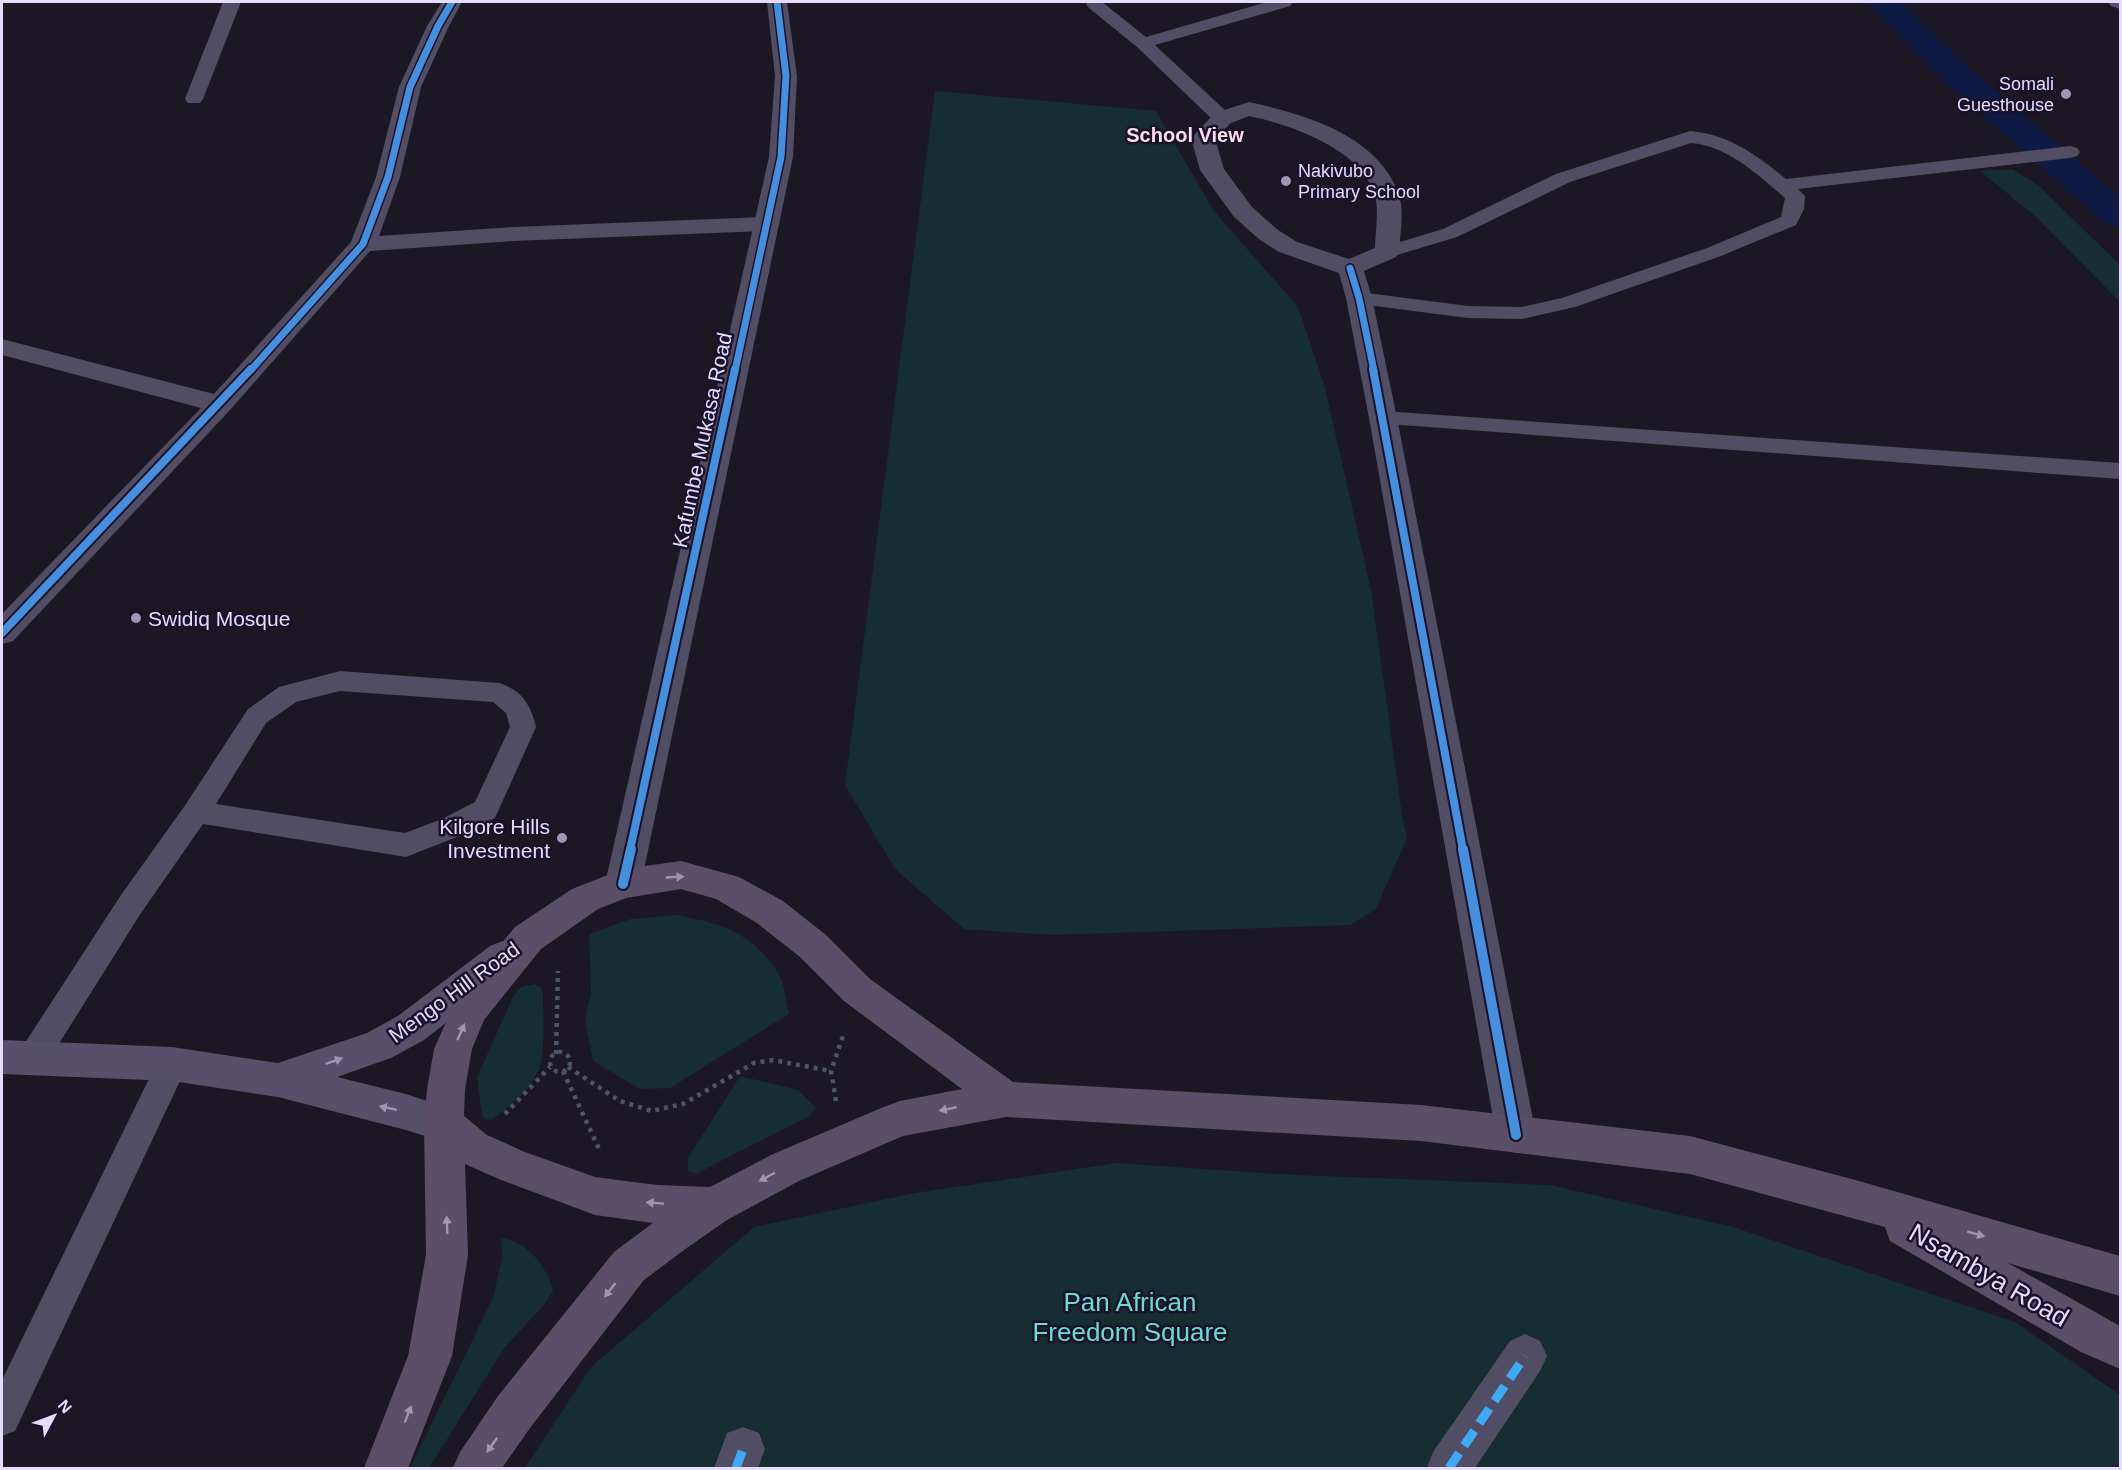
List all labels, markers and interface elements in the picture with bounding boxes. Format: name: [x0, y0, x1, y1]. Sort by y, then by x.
place label: Somali Guesthouse: [1957, 74, 2054, 115]
marker: Somali Guesthouse: [2059, 87, 2073, 101]
district label: School View: [1126, 124, 1244, 146]
place label: Nakivubo Primary School: [1298, 161, 1420, 202]
marker: Nakivubo Primary School: [1279, 174, 1293, 188]
street label: Kafumbe Mukasa Road: [668, 330, 736, 550]
place label: Swidiq Mosque: [148, 607, 290, 630]
marker: Swidiq Mosque: [129, 611, 143, 625]
place label: Kilgore Hills Investment: [439, 815, 550, 862]
marker: Kilgore Hills Investment: [555, 831, 569, 845]
one-way arrow: [666, 873, 685, 882]
street label: Mengo Hill Road: [384, 937, 524, 1047]
one-way arrow: [456, 1023, 466, 1041]
one-way arrow: [325, 1056, 343, 1066]
one-way arrow: [378, 1103, 397, 1112]
one-way arrow: [939, 1105, 958, 1114]
one-way arrow: [758, 1172, 776, 1182]
one-way arrow: [645, 1199, 664, 1208]
one-way arrow: [442, 1215, 451, 1234]
street label: Nsambya Road: [1904, 1217, 2074, 1333]
one-way arrow: [1967, 1230, 1985, 1239]
one-way arrow: [605, 1283, 617, 1298]
park label: Pan African Freedom Square: [1032, 1287, 1228, 1347]
north arrow: [24, 1386, 84, 1446]
text: N: [55, 1397, 75, 1416]
one-way arrow: [404, 1405, 413, 1423]
one-way arrow: [486, 1437, 498, 1453]

